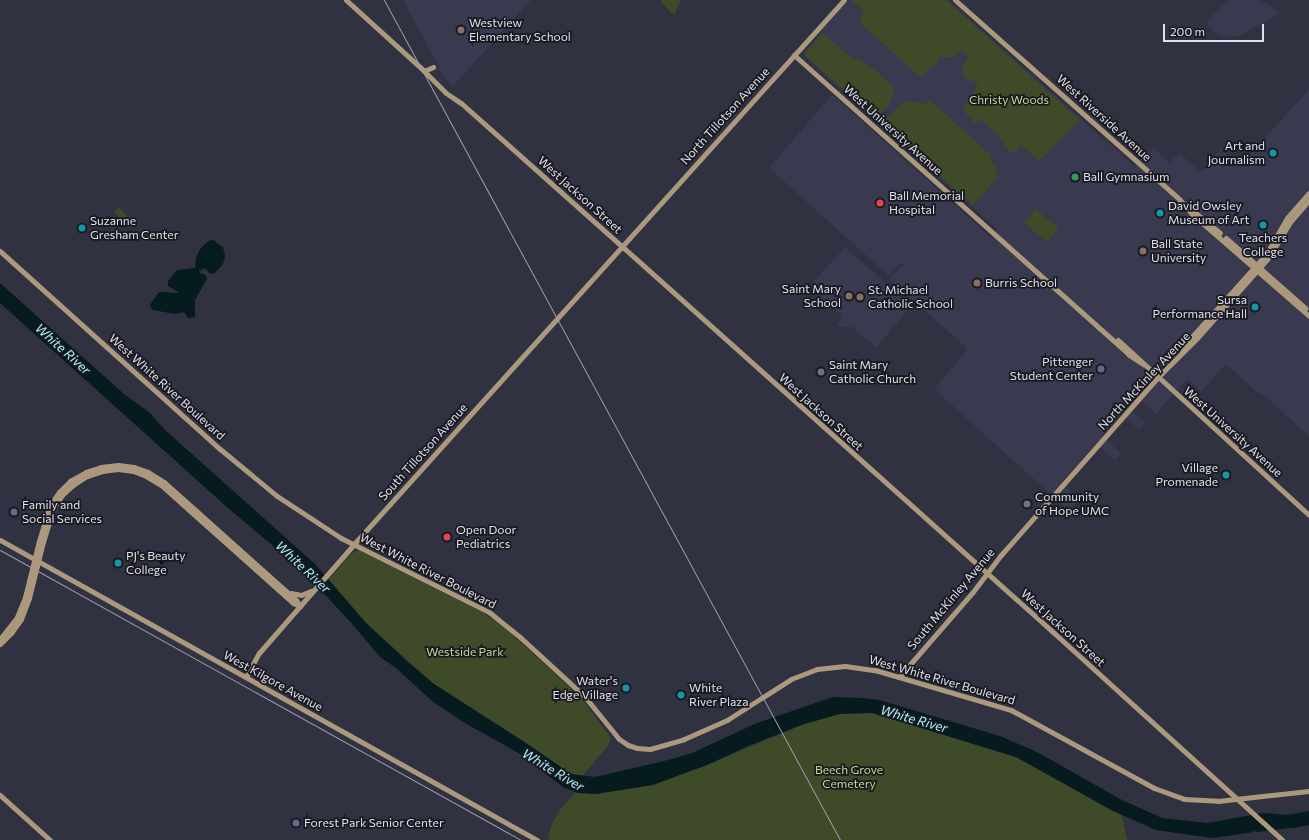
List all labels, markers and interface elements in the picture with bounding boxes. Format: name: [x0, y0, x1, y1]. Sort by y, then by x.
place label: Westview Elementary School: [469, 16, 571, 44]
scale bar: [1165, 16, 1266, 42]
text: 200 m: [1170, 24, 1205, 38]
marker: Westview Elementary School: [456, 25, 466, 35]
street label: North Tillotson Avenue: [678, 64, 772, 168]
street label: West Riverside Avenue: [1054, 72, 1154, 164]
street label: West University Avenue: [841, 82, 945, 178]
park label: Christy Woods: [969, 93, 1049, 107]
place label: Art and Journalism: [1208, 139, 1265, 167]
marker: Art and Journalism: [1268, 148, 1278, 158]
street label: West Jackson Street: [535, 153, 625, 237]
place label: Ball Gymnasium: [1083, 170, 1169, 184]
marker: Ball Gymnasium: [1070, 172, 1080, 182]
place label: Ball Memorial Hospital: [889, 189, 964, 217]
marker: Ball Memorial Hospital: [874, 197, 886, 209]
place label: David Owsley Museum of Art: [1168, 199, 1250, 227]
marker: David Owsley Museum of Art: [1155, 208, 1165, 218]
place label: Suzanne Gresham Center: [90, 214, 178, 242]
marker: Teachers College: [1258, 220, 1268, 230]
marker: Suzanne Gresham Center: [77, 223, 87, 233]
place label: Teachers College: [1239, 231, 1287, 259]
place label: Ball State University: [1151, 237, 1206, 265]
marker: Ball State University: [1138, 246, 1148, 256]
place label: Burris School: [985, 276, 1057, 290]
marker: Burris School: [972, 278, 982, 288]
place label: Saint Mary School: [782, 282, 841, 310]
place label: St. Michael Catholic School: [868, 283, 953, 311]
marker: Saint Mary School: [844, 291, 854, 301]
marker: St. Michael Catholic School: [855, 292, 865, 302]
place label: Sursa Performance Hall: [1153, 293, 1247, 321]
marker: Sursa Performance Hall: [1250, 302, 1260, 312]
water label: White River: [32, 320, 94, 378]
street label: North McKinley Avenue: [1095, 329, 1193, 433]
street label: West White River Boulevard: [106, 331, 228, 443]
place label: Pittenger Student Center: [1010, 355, 1093, 383]
place label: Saint Mary Catholic Church: [829, 358, 916, 386]
marker: Pittenger Student Center: [1096, 364, 1106, 374]
marker: Saint Mary Catholic Church: [816, 367, 826, 377]
street label: West Jackson Street: [776, 370, 866, 454]
street label: West University Avenue: [1181, 384, 1285, 480]
street label: South Tillotson Avenue: [376, 400, 470, 504]
place label: Village Promenade: [1156, 461, 1218, 489]
marker: Village Promenade: [1221, 470, 1231, 480]
place label: Community of Hope UMC: [1035, 490, 1109, 518]
place label: Family and Social Services: [22, 498, 102, 526]
marker: Community of Hope UMC: [1022, 499, 1032, 509]
marker: Family and Social Services: [9, 507, 19, 517]
place label: Open Door Pediatrics: [456, 523, 516, 551]
street label: West White River Boulevard: [357, 530, 499, 612]
marker: Open Door Pediatrics: [441, 531, 453, 543]
water label: White River: [272, 538, 334, 596]
street label: South McKinley Avenue: [904, 545, 998, 653]
place label: PJ's Beauty College: [126, 549, 185, 577]
marker: PJ's Beauty College: [113, 558, 123, 568]
street label: West Jackson Street: [1018, 586, 1108, 670]
park label: Westside Park: [426, 645, 504, 659]
street label: West Kilgore Avenue: [221, 648, 325, 714]
street label: West White River Boulevard: [867, 652, 1017, 708]
place label: Water's Edge Village: [553, 674, 618, 702]
place label: White River Plaza: [689, 681, 749, 709]
marker: Water's Edge Village: [621, 683, 631, 693]
marker: White River Plaza: [676, 690, 686, 700]
water label: White River: [879, 702, 949, 736]
water label: White River: [519, 745, 587, 795]
park label: Beech Grove Cemetery: [815, 763, 883, 791]
place label: Forest Park Senior Center: [304, 816, 444, 830]
marker: Forest Park Senior Center: [291, 818, 301, 828]

